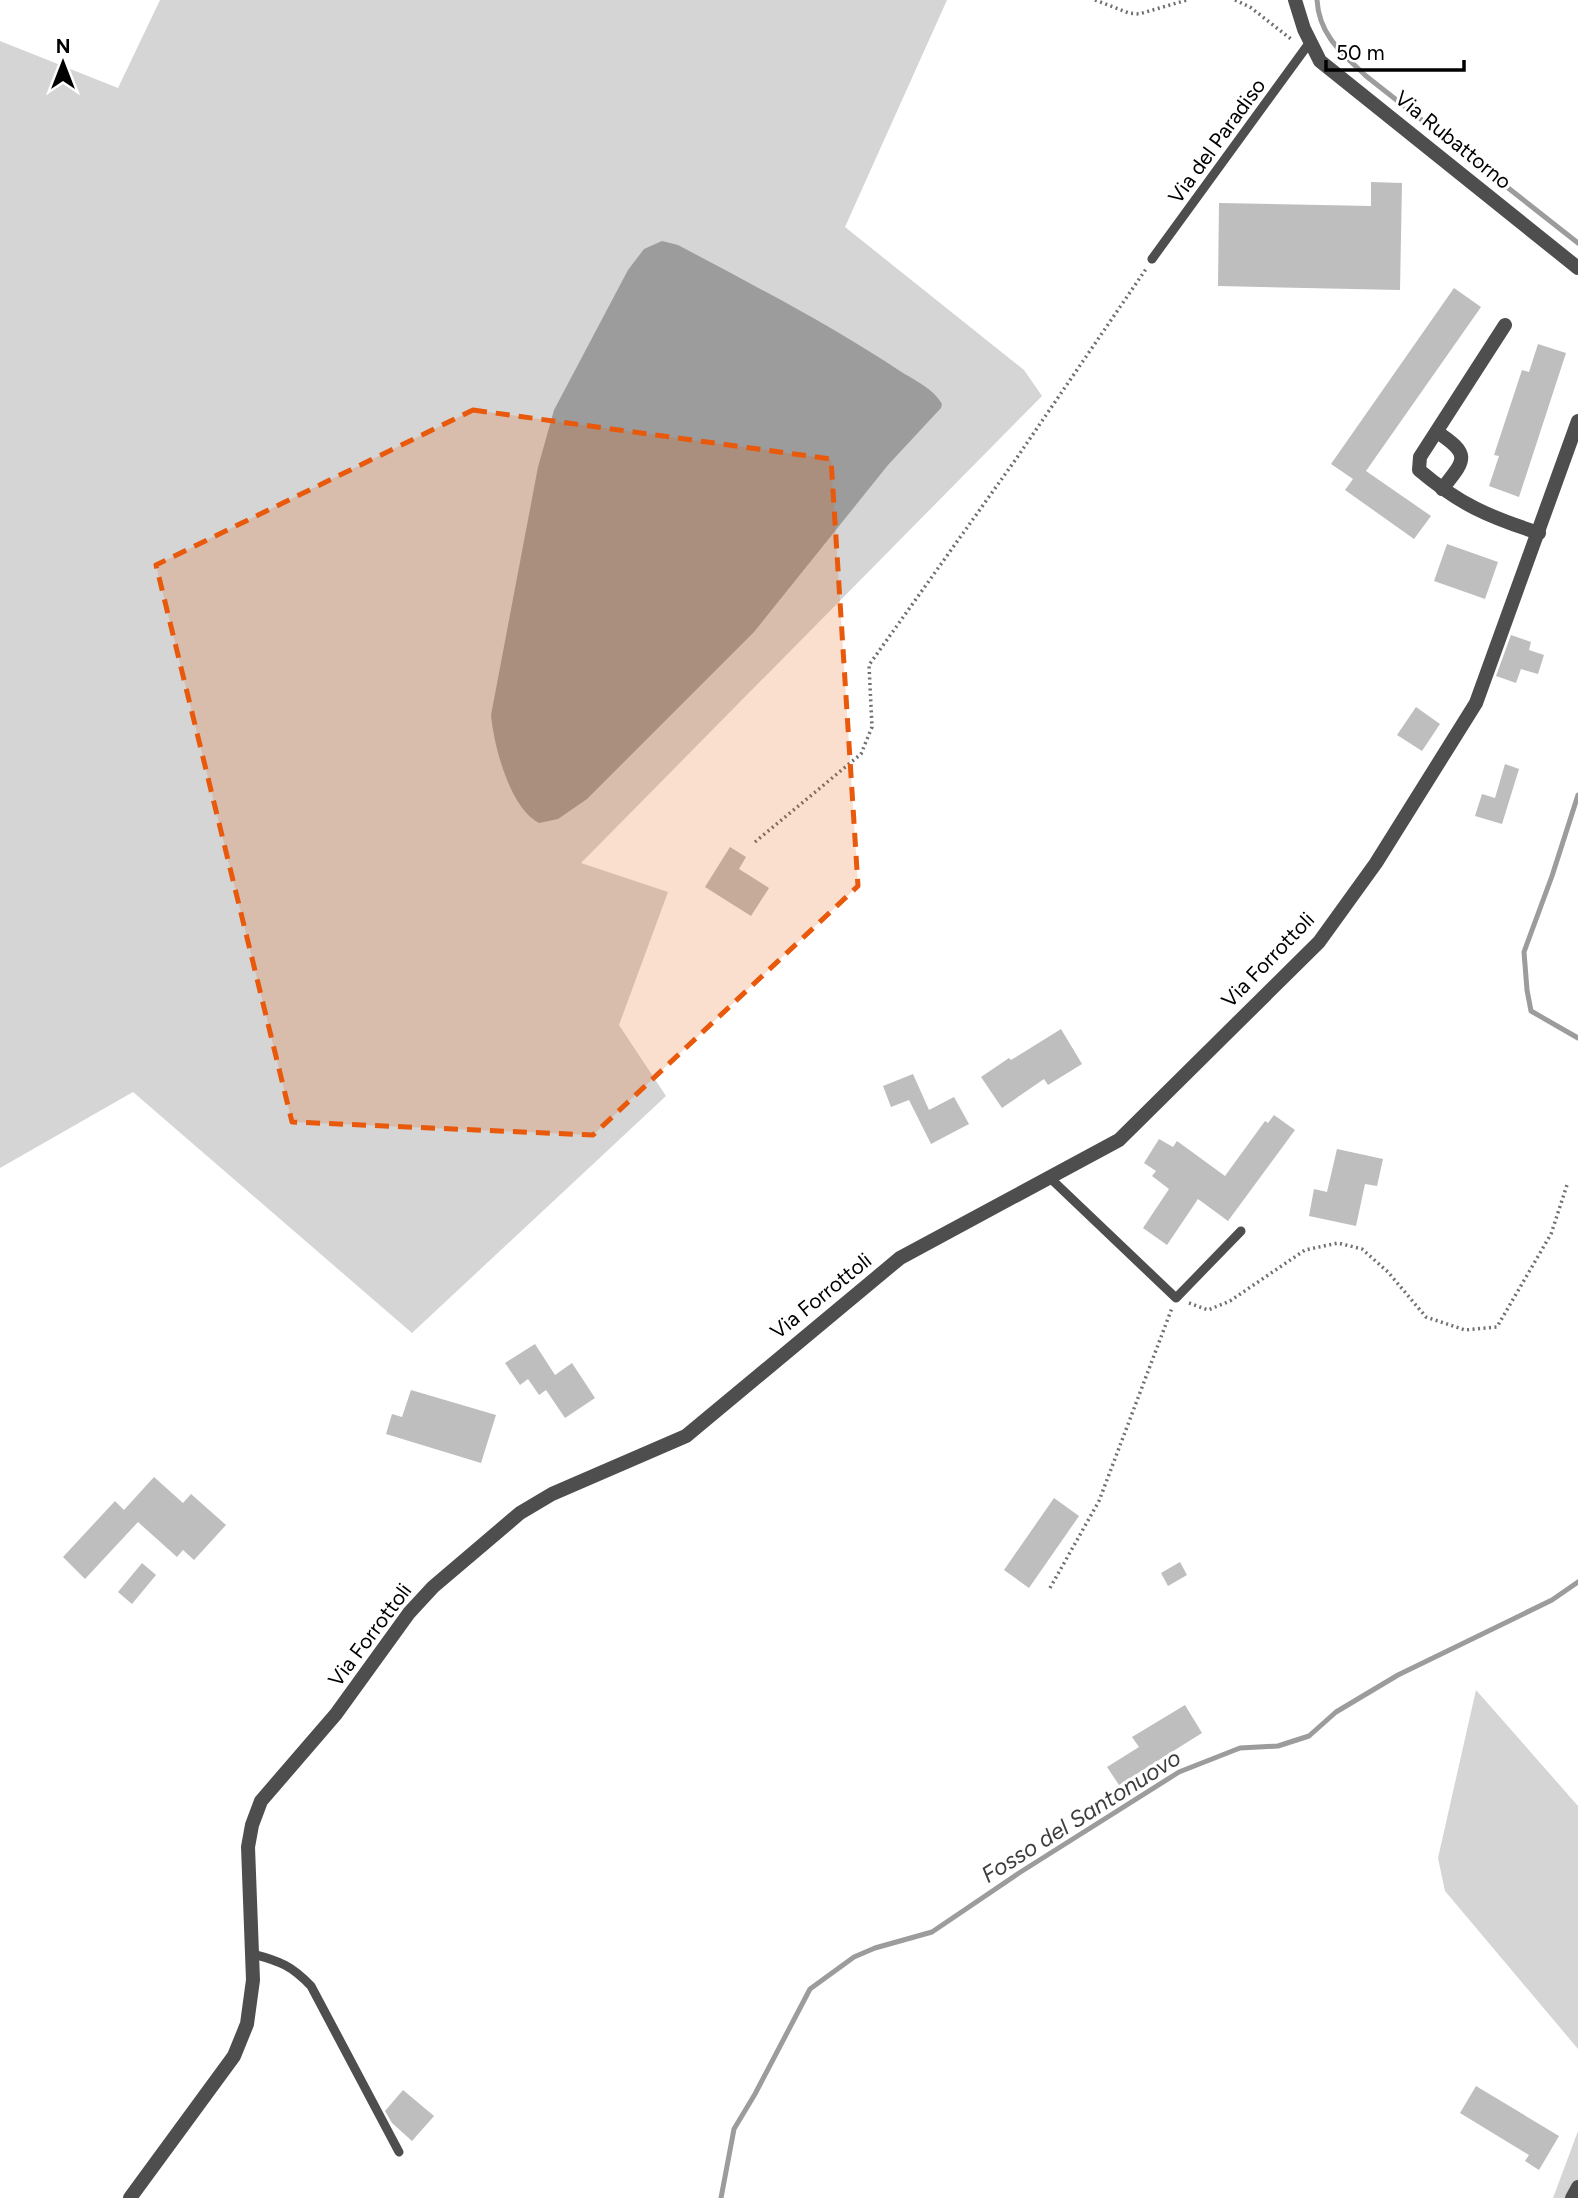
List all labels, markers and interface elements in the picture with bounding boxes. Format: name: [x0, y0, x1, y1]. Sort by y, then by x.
north arrow: [28, 28, 98, 98]
scale bar: [1326, 28, 1464, 72]
text: N: [56, 35, 70, 58]
text: 50 m: [1336, 40, 1385, 65]
street label: Via del Paradiso: [1163, 73, 1270, 208]
street label: Via Rubattorno: [1390, 85, 1516, 194]
street label: Via Forrottoli: [1216, 907, 1319, 1012]
street label: Via Forrottoli: [765, 1247, 876, 1344]
street label: Via Forrottoli: [323, 1578, 416, 1691]
water label: Fosso del Santonuovo: [976, 1743, 1186, 1889]

